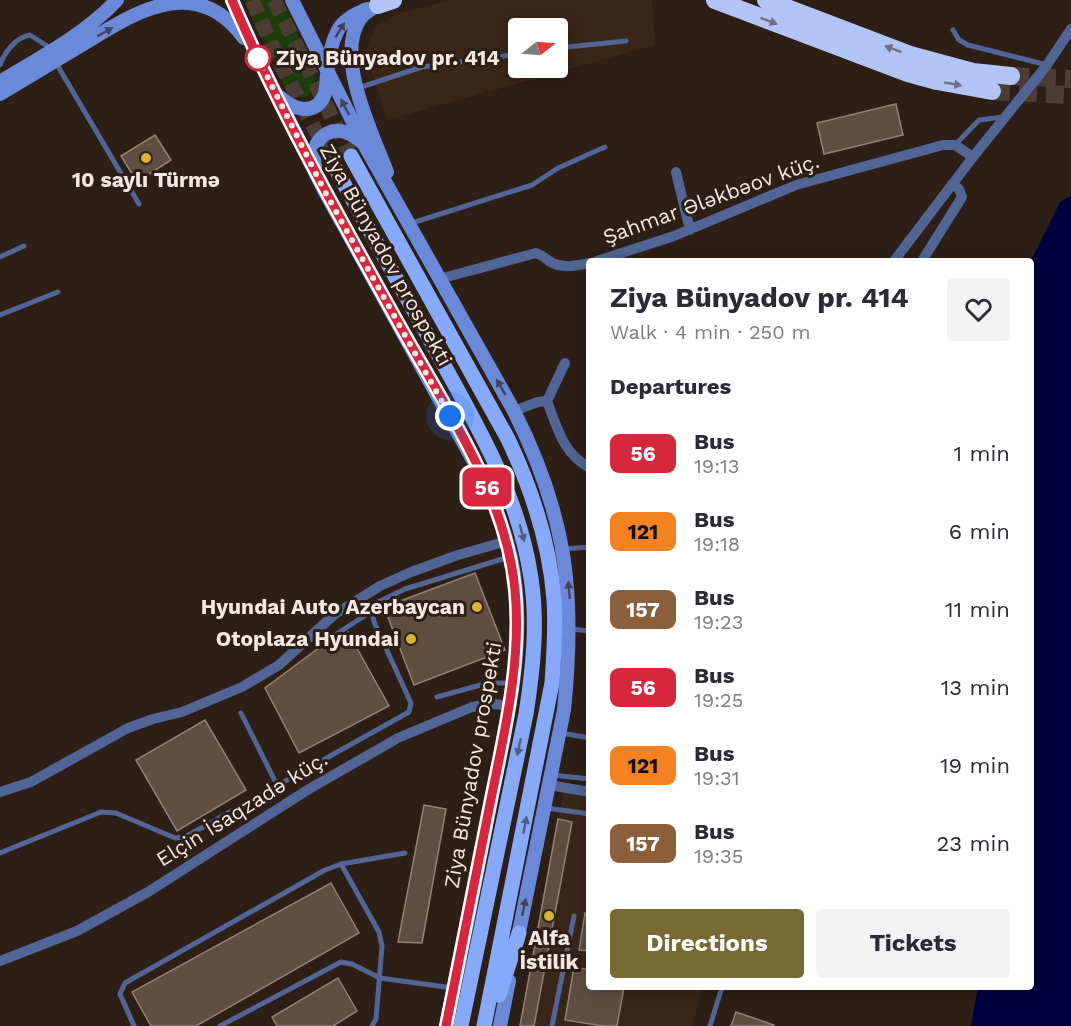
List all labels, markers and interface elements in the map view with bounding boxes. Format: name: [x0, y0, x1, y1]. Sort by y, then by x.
one-way arrow: [761, 16, 779, 26]
north arrow: [508, 18, 568, 78]
map controls: [508, 18, 568, 78]
one-way arrow: [335, 21, 346, 38]
one-way arrow: [97, 27, 114, 37]
one-way arrow: [884, 44, 902, 53]
marker: Ziya Bünyadov pr. 414: [245, 45, 271, 71]
place label: Ziya Bünyadov pr. 414: [276, 45, 500, 70]
one-way arrow: [944, 80, 963, 89]
one-way arrow: [340, 98, 350, 115]
street label: Ziya Bünyadov prospekti: [315, 139, 458, 370]
street label: Şahmar Ələkbəov küç.: [599, 148, 822, 249]
marker: 10 saylı Türmə: [139, 151, 153, 165]
place label: 10 saylı Türmə: [72, 167, 220, 192]
button: heart: [947, 278, 1010, 341]
text: Ziya Bünyadov pr. 414: [610, 281, 909, 314]
text: Walk · 4 min · 250 m: [610, 320, 811, 344]
text: Departures: [610, 374, 731, 399]
one-way arrow: [495, 379, 506, 395]
your location: [435, 401, 465, 431]
text: Bus: [694, 429, 734, 454]
text: 56: [630, 441, 656, 466]
text: 1 min: [953, 441, 1010, 466]
text: 19:13: [694, 454, 740, 478]
line badge: 56: [460, 468, 514, 506]
text: 56: [474, 475, 500, 500]
text: Bus: [694, 507, 734, 532]
text: 121: [628, 519, 658, 544]
text: 6 min: [949, 519, 1010, 544]
one-way arrow: [517, 524, 527, 542]
text: 19:18: [694, 532, 740, 556]
one-way arrow: [564, 581, 574, 600]
text: Bus: [694, 585, 734, 610]
place label: Hyundai Auto Azerbaycan: [201, 594, 465, 619]
text: 157: [626, 597, 660, 622]
text: 11 min: [945, 597, 1010, 622]
marker: Hyundai Auto Azerbaycan: [470, 600, 484, 614]
text: 19:23: [694, 610, 743, 634]
place label: Otoplaza Hyundai: [216, 626, 399, 651]
marker: Otoplaza Hyundai: [404, 632, 418, 646]
street label: Ziya Bünyadov prospekti: [439, 640, 507, 890]
text: Bus: [694, 663, 734, 688]
text: 56: [630, 675, 656, 700]
text: 13 min: [941, 675, 1010, 700]
text: 19:25: [694, 688, 743, 712]
one-way arrow: [514, 738, 523, 757]
text: Bus: [694, 741, 734, 766]
street label: Elçin İsaqzadə küç.: [151, 746, 332, 871]
text: 121: [628, 753, 658, 778]
text: 19 min: [940, 753, 1010, 778]
text: 19:31: [694, 766, 740, 790]
one-way arrow: [521, 815, 530, 834]
text: Bus: [694, 819, 734, 844]
text: 157: [626, 831, 660, 856]
text: 23 min: [936, 831, 1010, 856]
text: 19:35: [694, 844, 743, 868]
one-way arrow: [520, 897, 529, 916]
marker: Alfa İstilik: [542, 909, 556, 923]
button: Directions: [610, 909, 804, 978]
button: Tickets: [816, 909, 1010, 978]
place label: Alfa İstilik: [519, 925, 579, 974]

